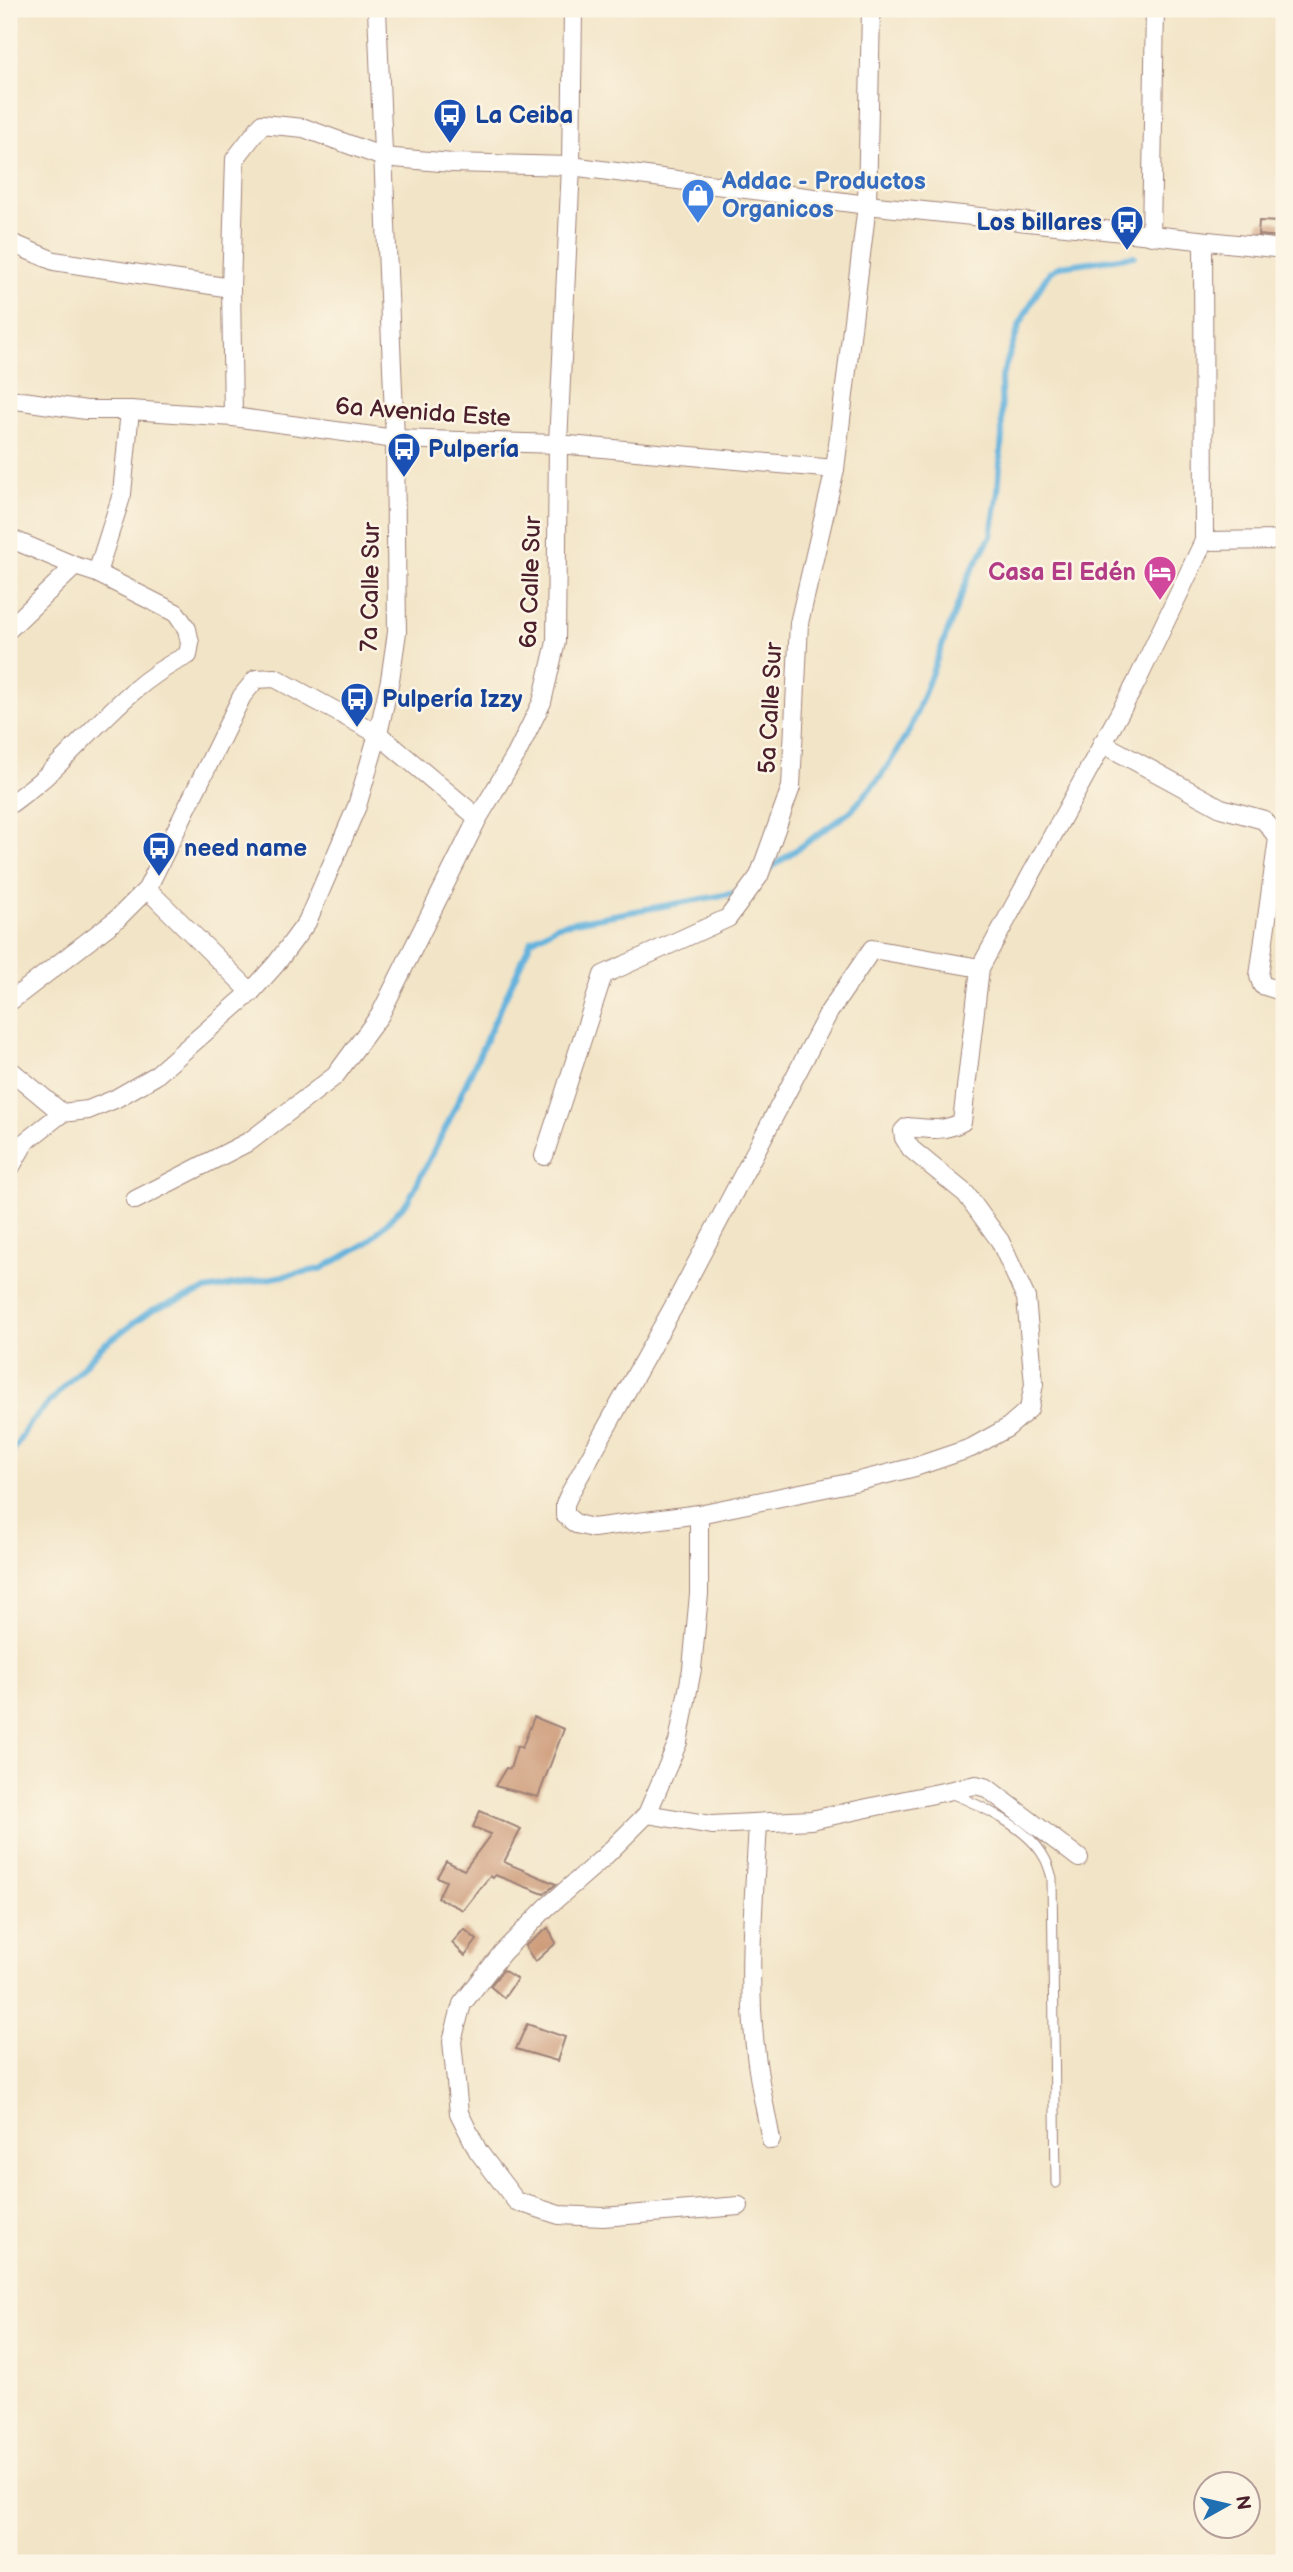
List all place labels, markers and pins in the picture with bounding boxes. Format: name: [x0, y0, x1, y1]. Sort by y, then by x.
bus stop icon: La Ceiba: [431, 96, 469, 145]
place label: La Ceiba: [475, 101, 573, 130]
place label: Addac - Productos Organicos: [721, 167, 926, 224]
shop icon: Addac - Productos Organicos: [679, 176, 717, 225]
bus stop icon: Los billares: [1108, 203, 1146, 252]
place label: Los billares: [976, 208, 1102, 237]
bus stop icon: Pulpería: [385, 430, 423, 479]
place label: Pulpería: [428, 435, 519, 464]
hotel icon: Casa El Edén: [1141, 553, 1179, 602]
place label: Casa El Edén: [988, 558, 1136, 587]
bus stop icon: Pulpería Izzy: [338, 680, 376, 729]
place label: Pulpería Izzy: [382, 685, 523, 714]
bus stop icon: need name: [140, 829, 178, 878]
place label: need name: [184, 834, 307, 863]

